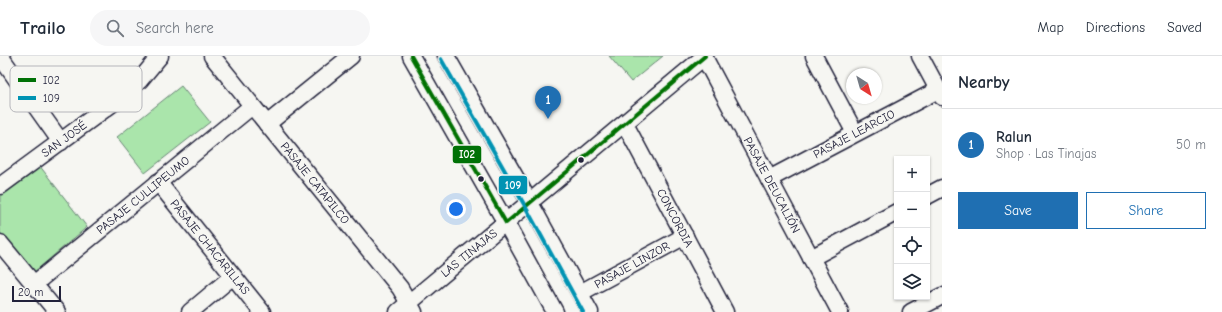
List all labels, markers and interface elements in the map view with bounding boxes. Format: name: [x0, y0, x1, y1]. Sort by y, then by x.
search box: [90, 10, 370, 46]
text: Trailo: [20, 17, 66, 39]
icon: search: [104, 17, 126, 39]
text: Search here: [136, 19, 214, 37]
text: Map: [1037, 19, 1064, 36]
text: Directions: [1086, 19, 1145, 36]
text: Saved: [1167, 19, 1202, 36]
legend: [10, 66, 142, 112]
north arrow: [846, 68, 882, 104]
text: Nearby: [958, 73, 1009, 92]
text: I02: [43, 74, 60, 87]
pin: 1: [535, 86, 561, 119]
text: 109: [43, 92, 60, 105]
street label: PASAJE LEARCIO: [811, 106, 897, 161]
street label: SAN JOSÉ: [39, 118, 89, 160]
text: Ralun: [996, 128, 1032, 146]
street label: PASAJE DEUCALIÓN: [741, 135, 803, 235]
text: 1: [968, 137, 974, 152]
text: 50 m: [1176, 137, 1206, 152]
street label: PASAJE CATAPILCO: [278, 139, 352, 227]
line badge: I02: [452, 145, 482, 164]
text: Shop · Las Tinajas: [996, 146, 1096, 161]
text: I02: [459, 148, 476, 161]
street label: PASAJE CULLIPEUMO: [94, 153, 193, 237]
unlabelled marker: [576, 155, 586, 165]
map controls: [894, 156, 930, 300]
button: +: [894, 156, 930, 192]
unlabelled marker: [476, 174, 486, 184]
line badge: 109: [498, 175, 528, 195]
text: 109: [505, 179, 521, 192]
street label: CONCORDIA: [654, 186, 696, 250]
button: −: [894, 192, 930, 228]
button: Save: [958, 192, 1078, 229]
button: Share: [1086, 192, 1206, 229]
street label: PASAJE CHACARILLAS: [167, 197, 253, 298]
your location: [446, 199, 466, 219]
street label: LAS TINAJAS: [438, 226, 500, 280]
button: locate: [894, 228, 930, 264]
street label: PASAJE LINZOR: [592, 239, 672, 291]
button: layers: [894, 264, 930, 300]
scale bar: [12, 284, 61, 303]
text: 20 m: [18, 286, 43, 299]

